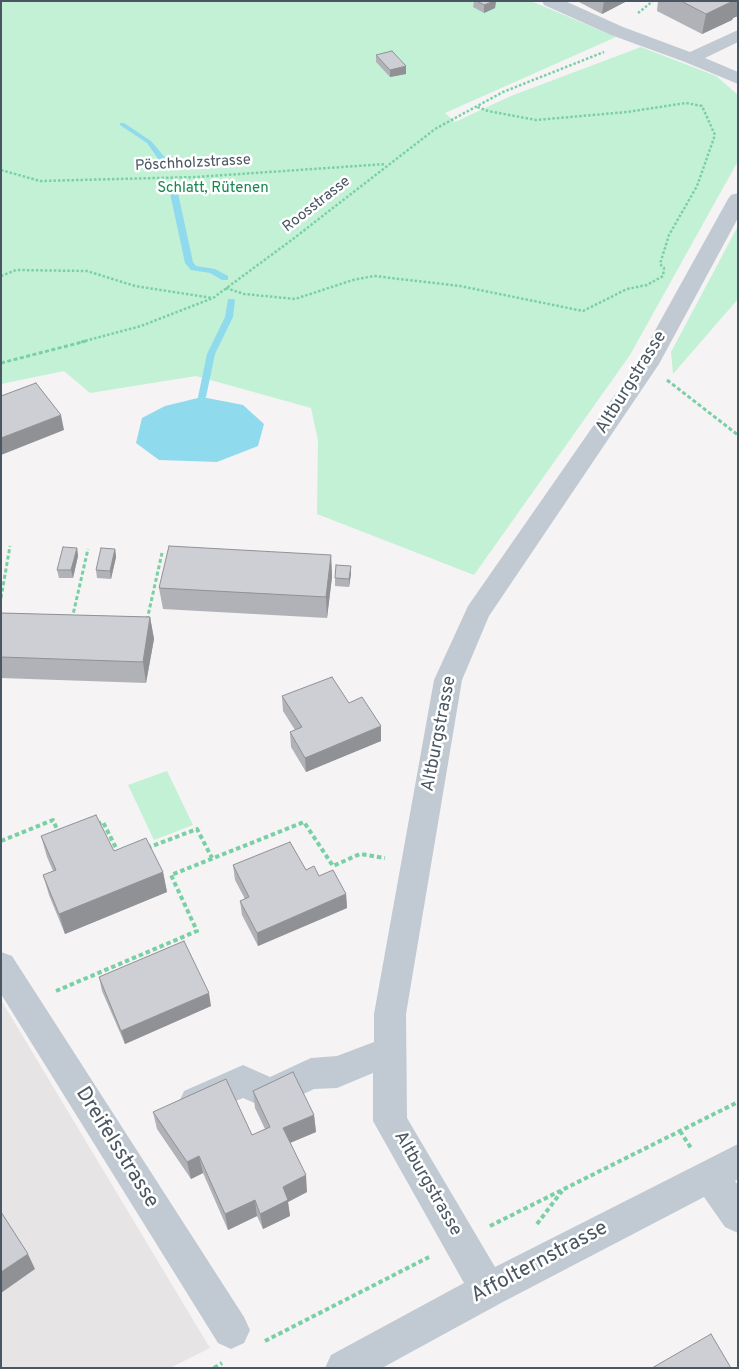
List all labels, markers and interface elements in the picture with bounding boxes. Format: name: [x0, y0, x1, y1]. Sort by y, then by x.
street label: Pöschholzstrasse: [135, 152, 251, 176]
street label: Roosstrasse: [280, 173, 354, 237]
park label: Schlatt, Rütenen: [157, 180, 269, 198]
street label: Altburgstrasse: [592, 328, 672, 438]
street label: Altburgstrasse: [418, 674, 462, 794]
street label: Dreifelsstrasse: [69, 1083, 163, 1213]
street label: Altburgstrasse: [388, 1128, 466, 1240]
street label: Affolternstrasse: [467, 1216, 613, 1310]

